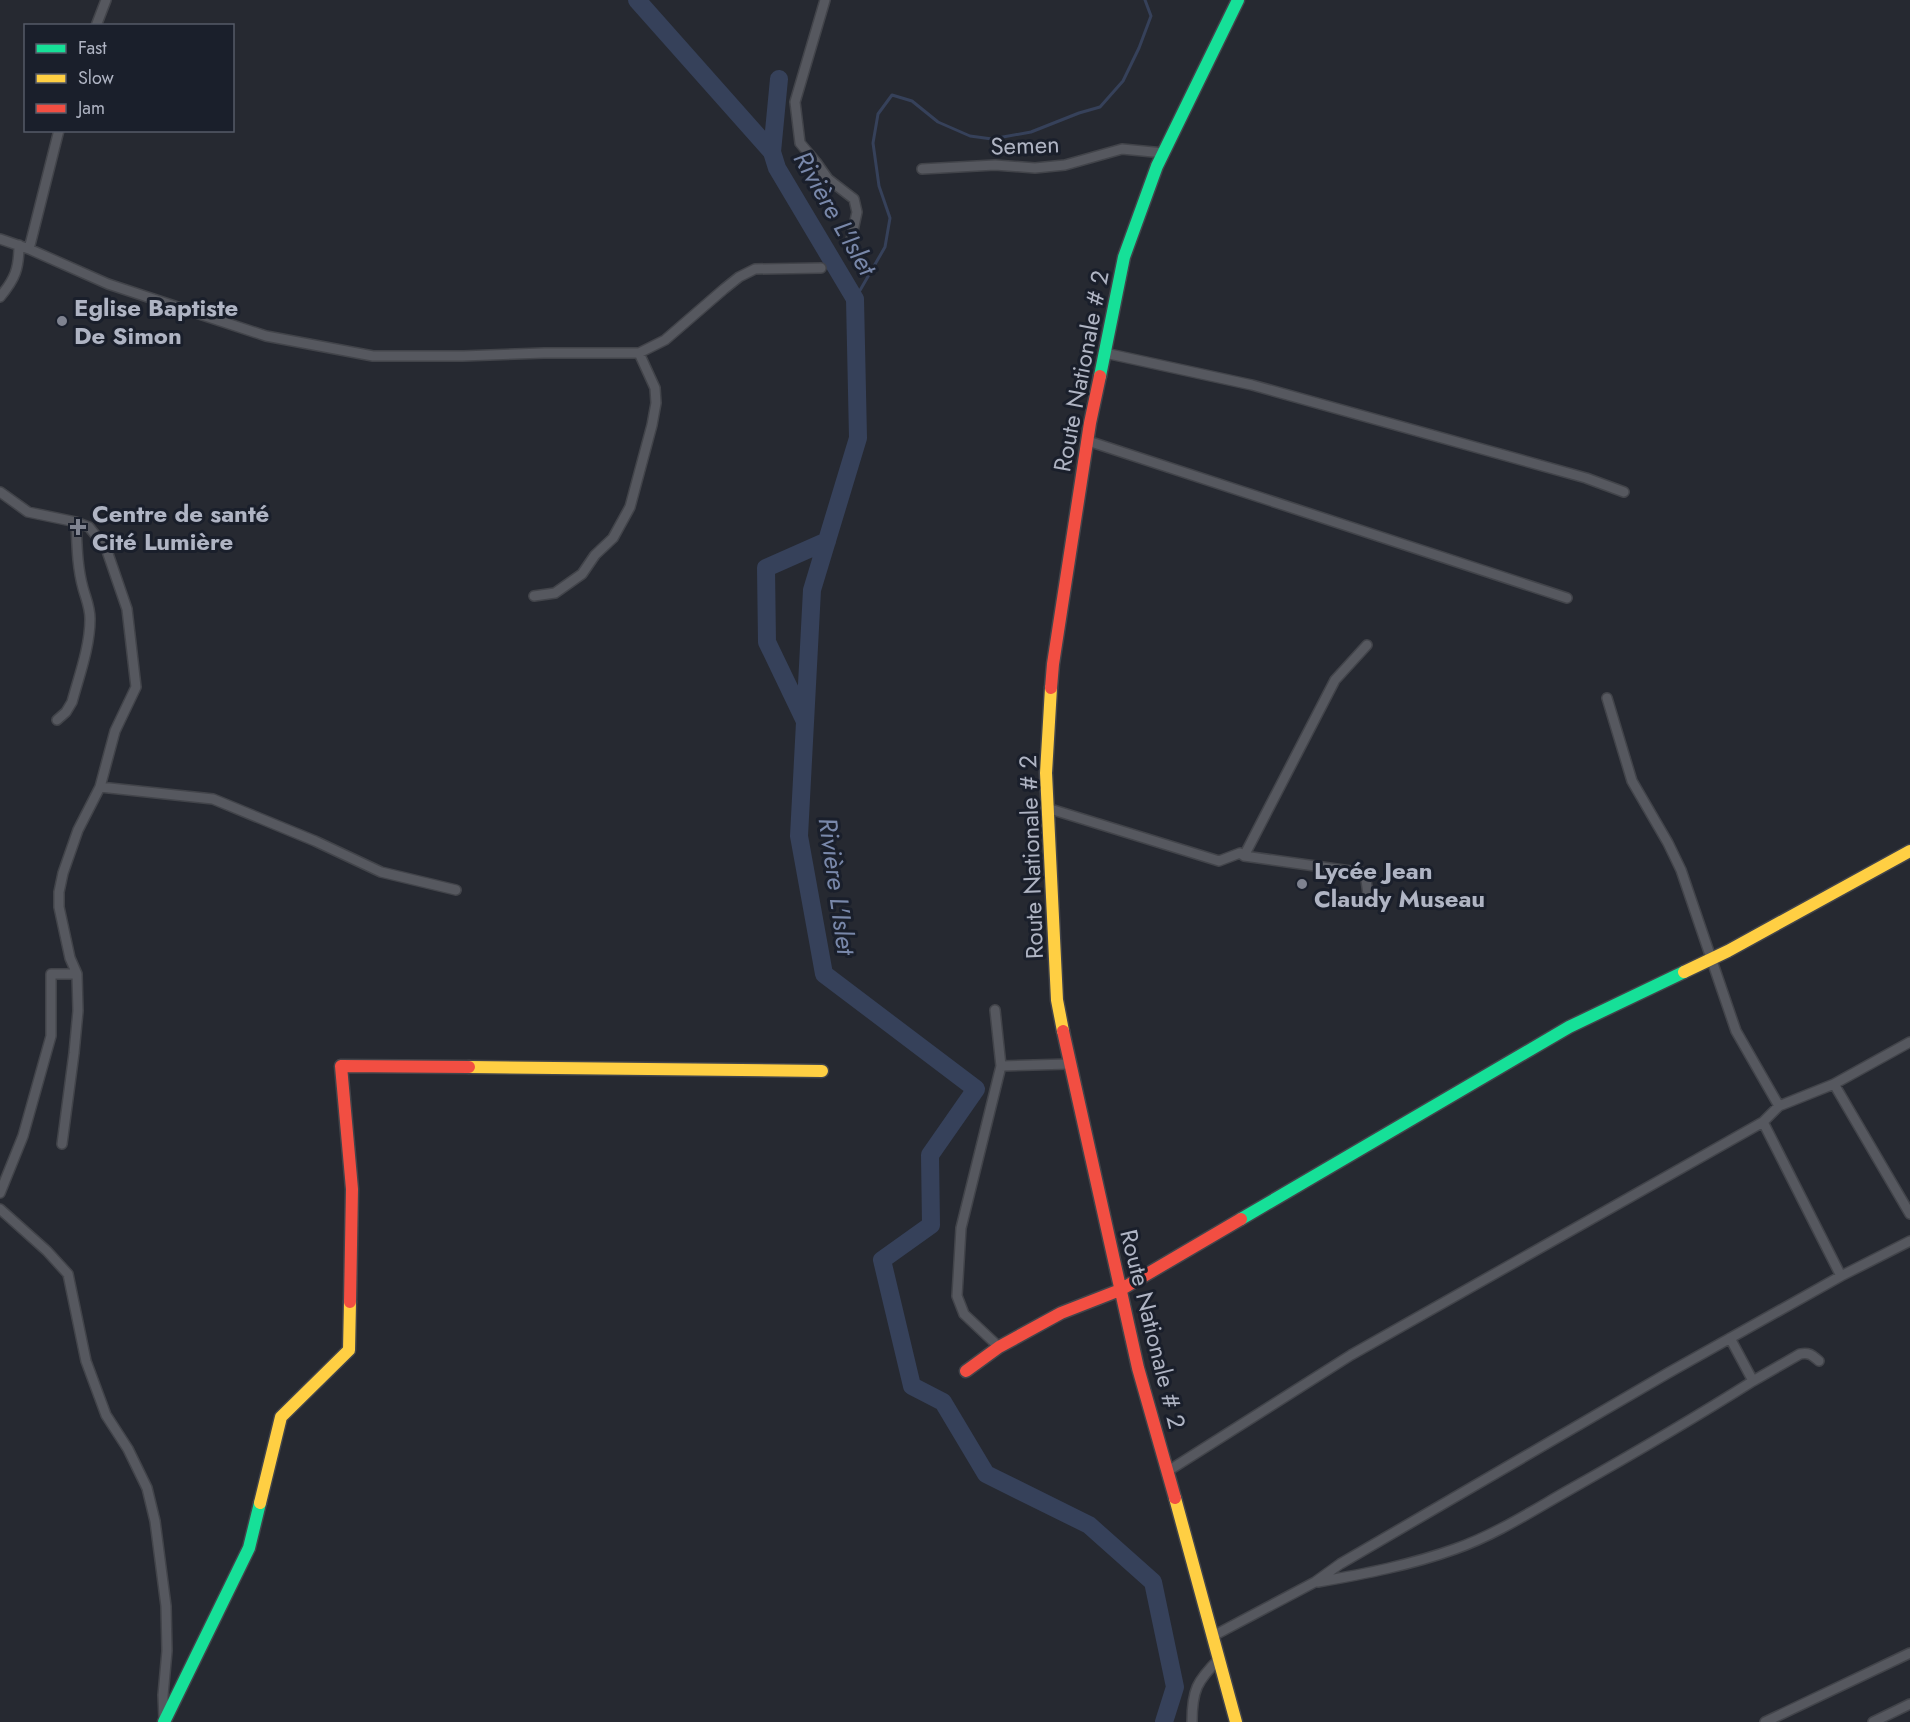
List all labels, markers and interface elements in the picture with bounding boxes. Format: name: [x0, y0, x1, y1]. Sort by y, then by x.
legend: [24, 24, 234, 132]
text: Fast: [78, 35, 107, 61]
text: Slow: [78, 65, 115, 91]
text: Jam: [76, 95, 105, 121]
street label: Semen: [990, 126, 1060, 164]
water label: Rivière L'Islet: [784, 144, 887, 284]
street label: Route Nationale # 2: [1044, 267, 1118, 475]
place label: Eglise Baptiste De Simon: [74, 290, 238, 353]
marker: Eglise Baptiste De Simon: [55, 314, 69, 328]
place label: Centre de santé Cité Lumière: [92, 496, 269, 559]
marker: Centre de santé Cité Lumière: [69, 518, 87, 536]
street label: Route Nationale # 2: [1010, 754, 1052, 960]
water label: Rivière L'Islet: [809, 815, 866, 959]
place label: Lycée Jean Claudy Museau: [1314, 853, 1485, 916]
marker: Lycée Jean Claudy Museau: [1295, 877, 1309, 891]
street label: Route Nationale # 2: [1111, 1226, 1195, 1432]

